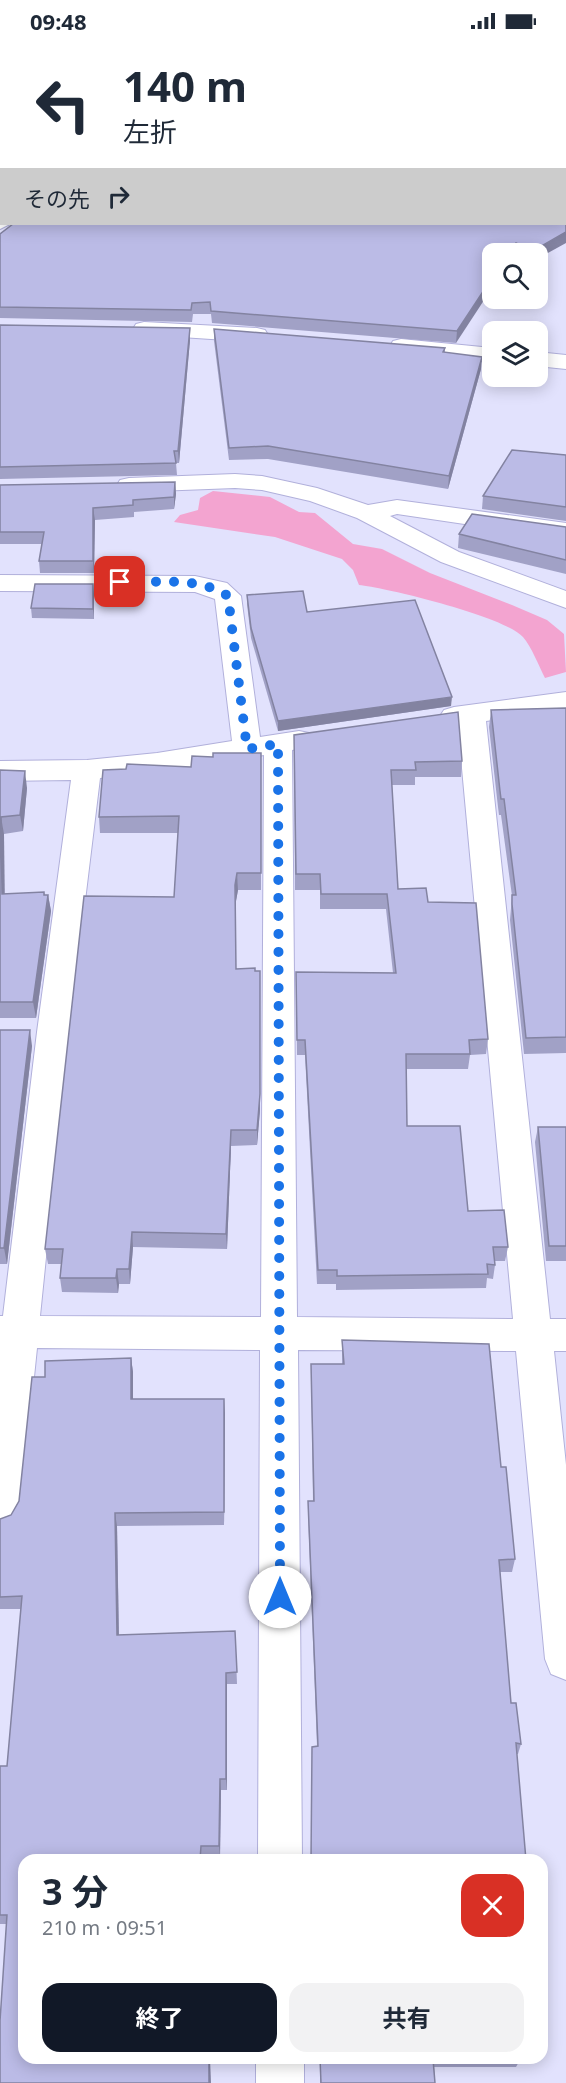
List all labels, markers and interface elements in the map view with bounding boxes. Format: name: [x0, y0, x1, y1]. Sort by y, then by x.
text: 09:48: [30, 6, 87, 36]
text: 140 m: [123, 57, 247, 114]
icon: left: [24, 66, 102, 144]
text: 左折: [123, 113, 177, 150]
icon: right: [102, 180, 135, 213]
text: その先: [24, 183, 90, 213]
map controls: [482, 243, 548, 387]
button: search: [482, 243, 548, 309]
button: layers: [482, 321, 548, 387]
pin: [94, 556, 145, 607]
icon: arrive: [103, 565, 136, 598]
position arrow: [248, 1565, 312, 1629]
text: 3 分: [42, 1867, 108, 1916]
button: close: [461, 1874, 524, 1937]
text: 210 m · 09:51: [42, 1914, 167, 1941]
button: 終了: [42, 1983, 277, 2052]
button: 共有: [289, 1983, 524, 2052]

